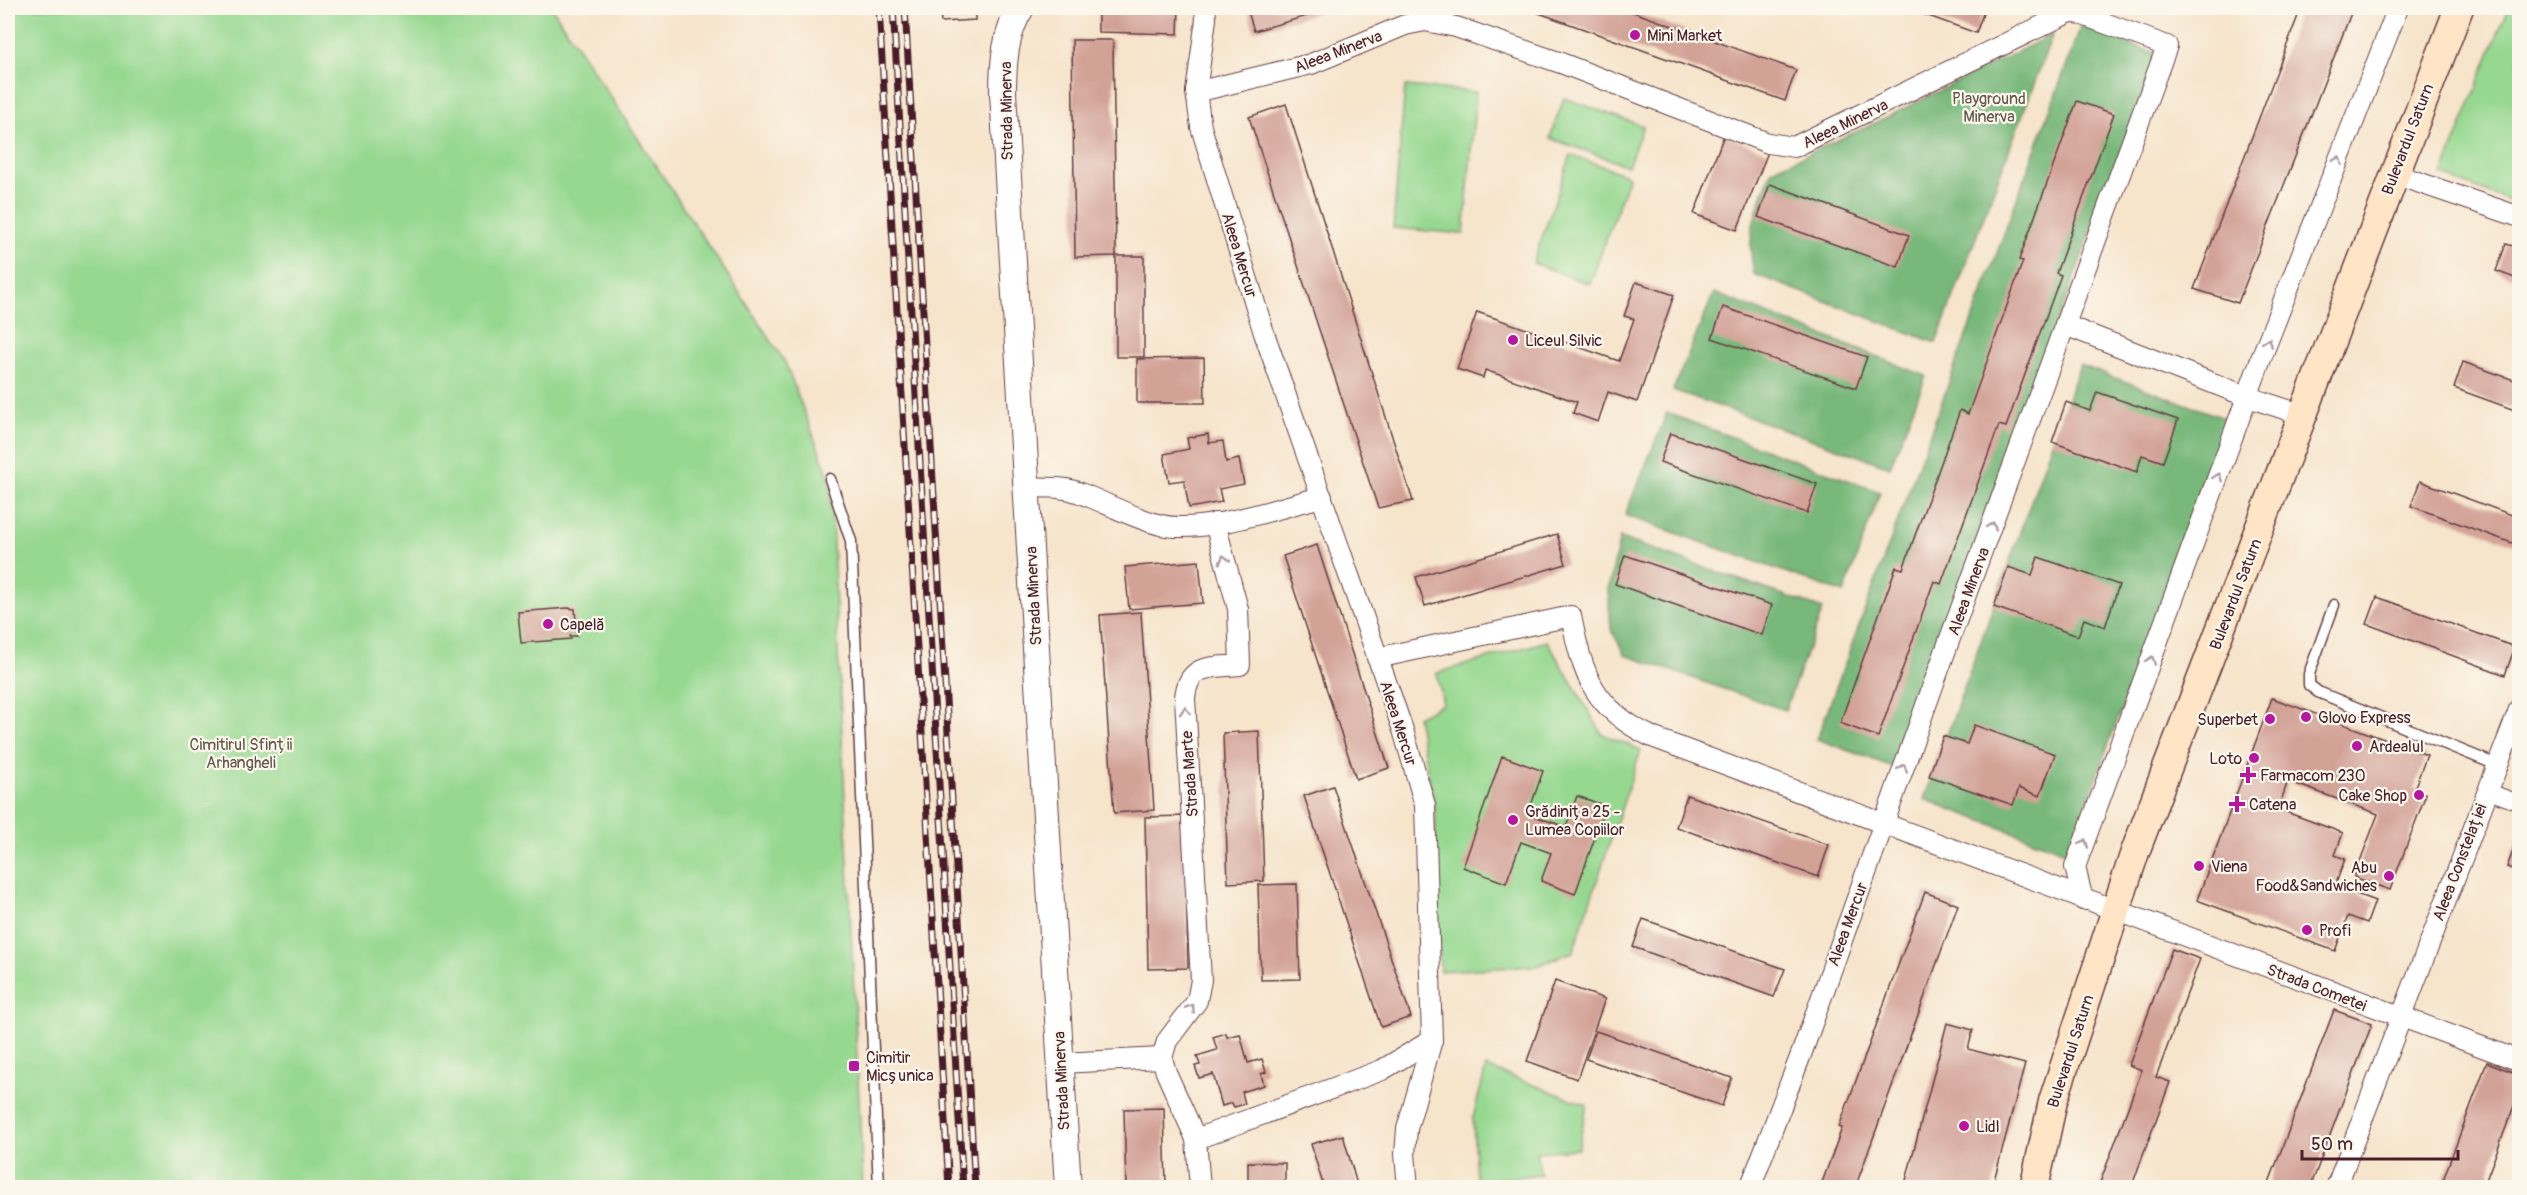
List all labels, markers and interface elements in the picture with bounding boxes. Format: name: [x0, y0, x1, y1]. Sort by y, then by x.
street label: Aleea Minerva: [1292, 26, 1385, 78]
place label: Mini Market: [1647, 26, 1723, 46]
marker: Mini Market: [1628, 28, 1642, 42]
street label: Strada Minerva: [996, 61, 1018, 161]
street label: Bulevardul Saturn: [2378, 81, 2438, 198]
park label: Playground Minerva: [1952, 89, 2026, 127]
street label: Aleea Minerva: [1800, 95, 1891, 153]
one-way arrow: [2331, 155, 2344, 166]
street label: Aleea Mercur: [1217, 210, 1262, 301]
place label: Liceul Silvic: [1525, 331, 1602, 351]
marker: Liceul Silvic: [1506, 333, 1520, 347]
one-way arrow: [2260, 337, 2273, 348]
one-way arrow: [2211, 473, 2224, 483]
one-way arrow: [1984, 521, 1997, 532]
street label: Bulevardul Saturn: [2206, 536, 2266, 653]
street label: Aleea Minerva: [1944, 545, 1994, 638]
street label: Strada Minerva: [1021, 546, 1047, 646]
one-way arrow: [1219, 554, 1232, 564]
place label: Capelă: [560, 615, 605, 635]
marker: Capelă: [541, 617, 555, 631]
one-way arrow: [2144, 656, 2156, 667]
street label: Aleea Mercur: [1375, 678, 1421, 768]
one-way arrow: [1179, 706, 1192, 715]
place label: Glovo Express: [2318, 708, 2411, 728]
place label: Superbet: [2197, 710, 2259, 730]
marker: Glovo Express: [2299, 710, 2313, 724]
marker: Superbet: [2263, 712, 2277, 726]
street label: Strada Marte: [1177, 730, 1203, 818]
park label: Cimitirul Sfinții Arhangheli: [190, 735, 293, 773]
place label: Ardealul: [2369, 737, 2424, 757]
marker: Ardealul: [2350, 739, 2364, 753]
place label: Loto: [2209, 749, 2242, 769]
marker: Loto: [2247, 751, 2261, 765]
one-way arrow: [1896, 763, 1909, 774]
place label: Farmacom 230: [2260, 766, 2366, 786]
marker: Farmacom 230: [2241, 768, 2255, 782]
place label: Cake Shop: [2339, 786, 2407, 806]
marker: Cake Shop: [2412, 788, 2426, 802]
place label: Catena: [2249, 795, 2296, 815]
marker: Catena: [2230, 797, 2244, 811]
street label: Aleea Constelației: [2428, 801, 2492, 924]
place label: Grădinița 25 - Lumea Copiilor: [1525, 802, 1625, 840]
marker: Grădinița 25 - Lumea Copiilor: [1506, 813, 1520, 827]
one-way arrow: [2076, 839, 2089, 849]
place label: Viena: [2211, 857, 2248, 877]
place label: Abu Food&Sandwiches: [2256, 858, 2377, 896]
marker: Viena: [2192, 859, 2206, 873]
marker: Abu Food&Sandwiches: [2382, 869, 2396, 883]
street label: Aleea Mercur: [1824, 879, 1872, 969]
place label: Profi: [2319, 921, 2351, 941]
marker: Profi: [2300, 923, 2314, 937]
street label: Strada Cometei: [2264, 960, 2369, 1016]
street label: Bulevardul Saturn: [2043, 992, 2099, 1110]
one-way arrow: [1184, 1004, 1196, 1014]
street label: Strada Minerva: [1049, 1031, 1075, 1131]
place label: Cimitir Micșunica: [866, 1048, 934, 1086]
marker: Cimitir Micșunica: [847, 1059, 861, 1073]
place label: Lidl: [1976, 1117, 2000, 1137]
marker: Lidl: [1957, 1119, 1971, 1133]
scale bar: [2302, 1123, 2458, 1161]
text: 50 m: [2311, 1133, 2353, 1156]

